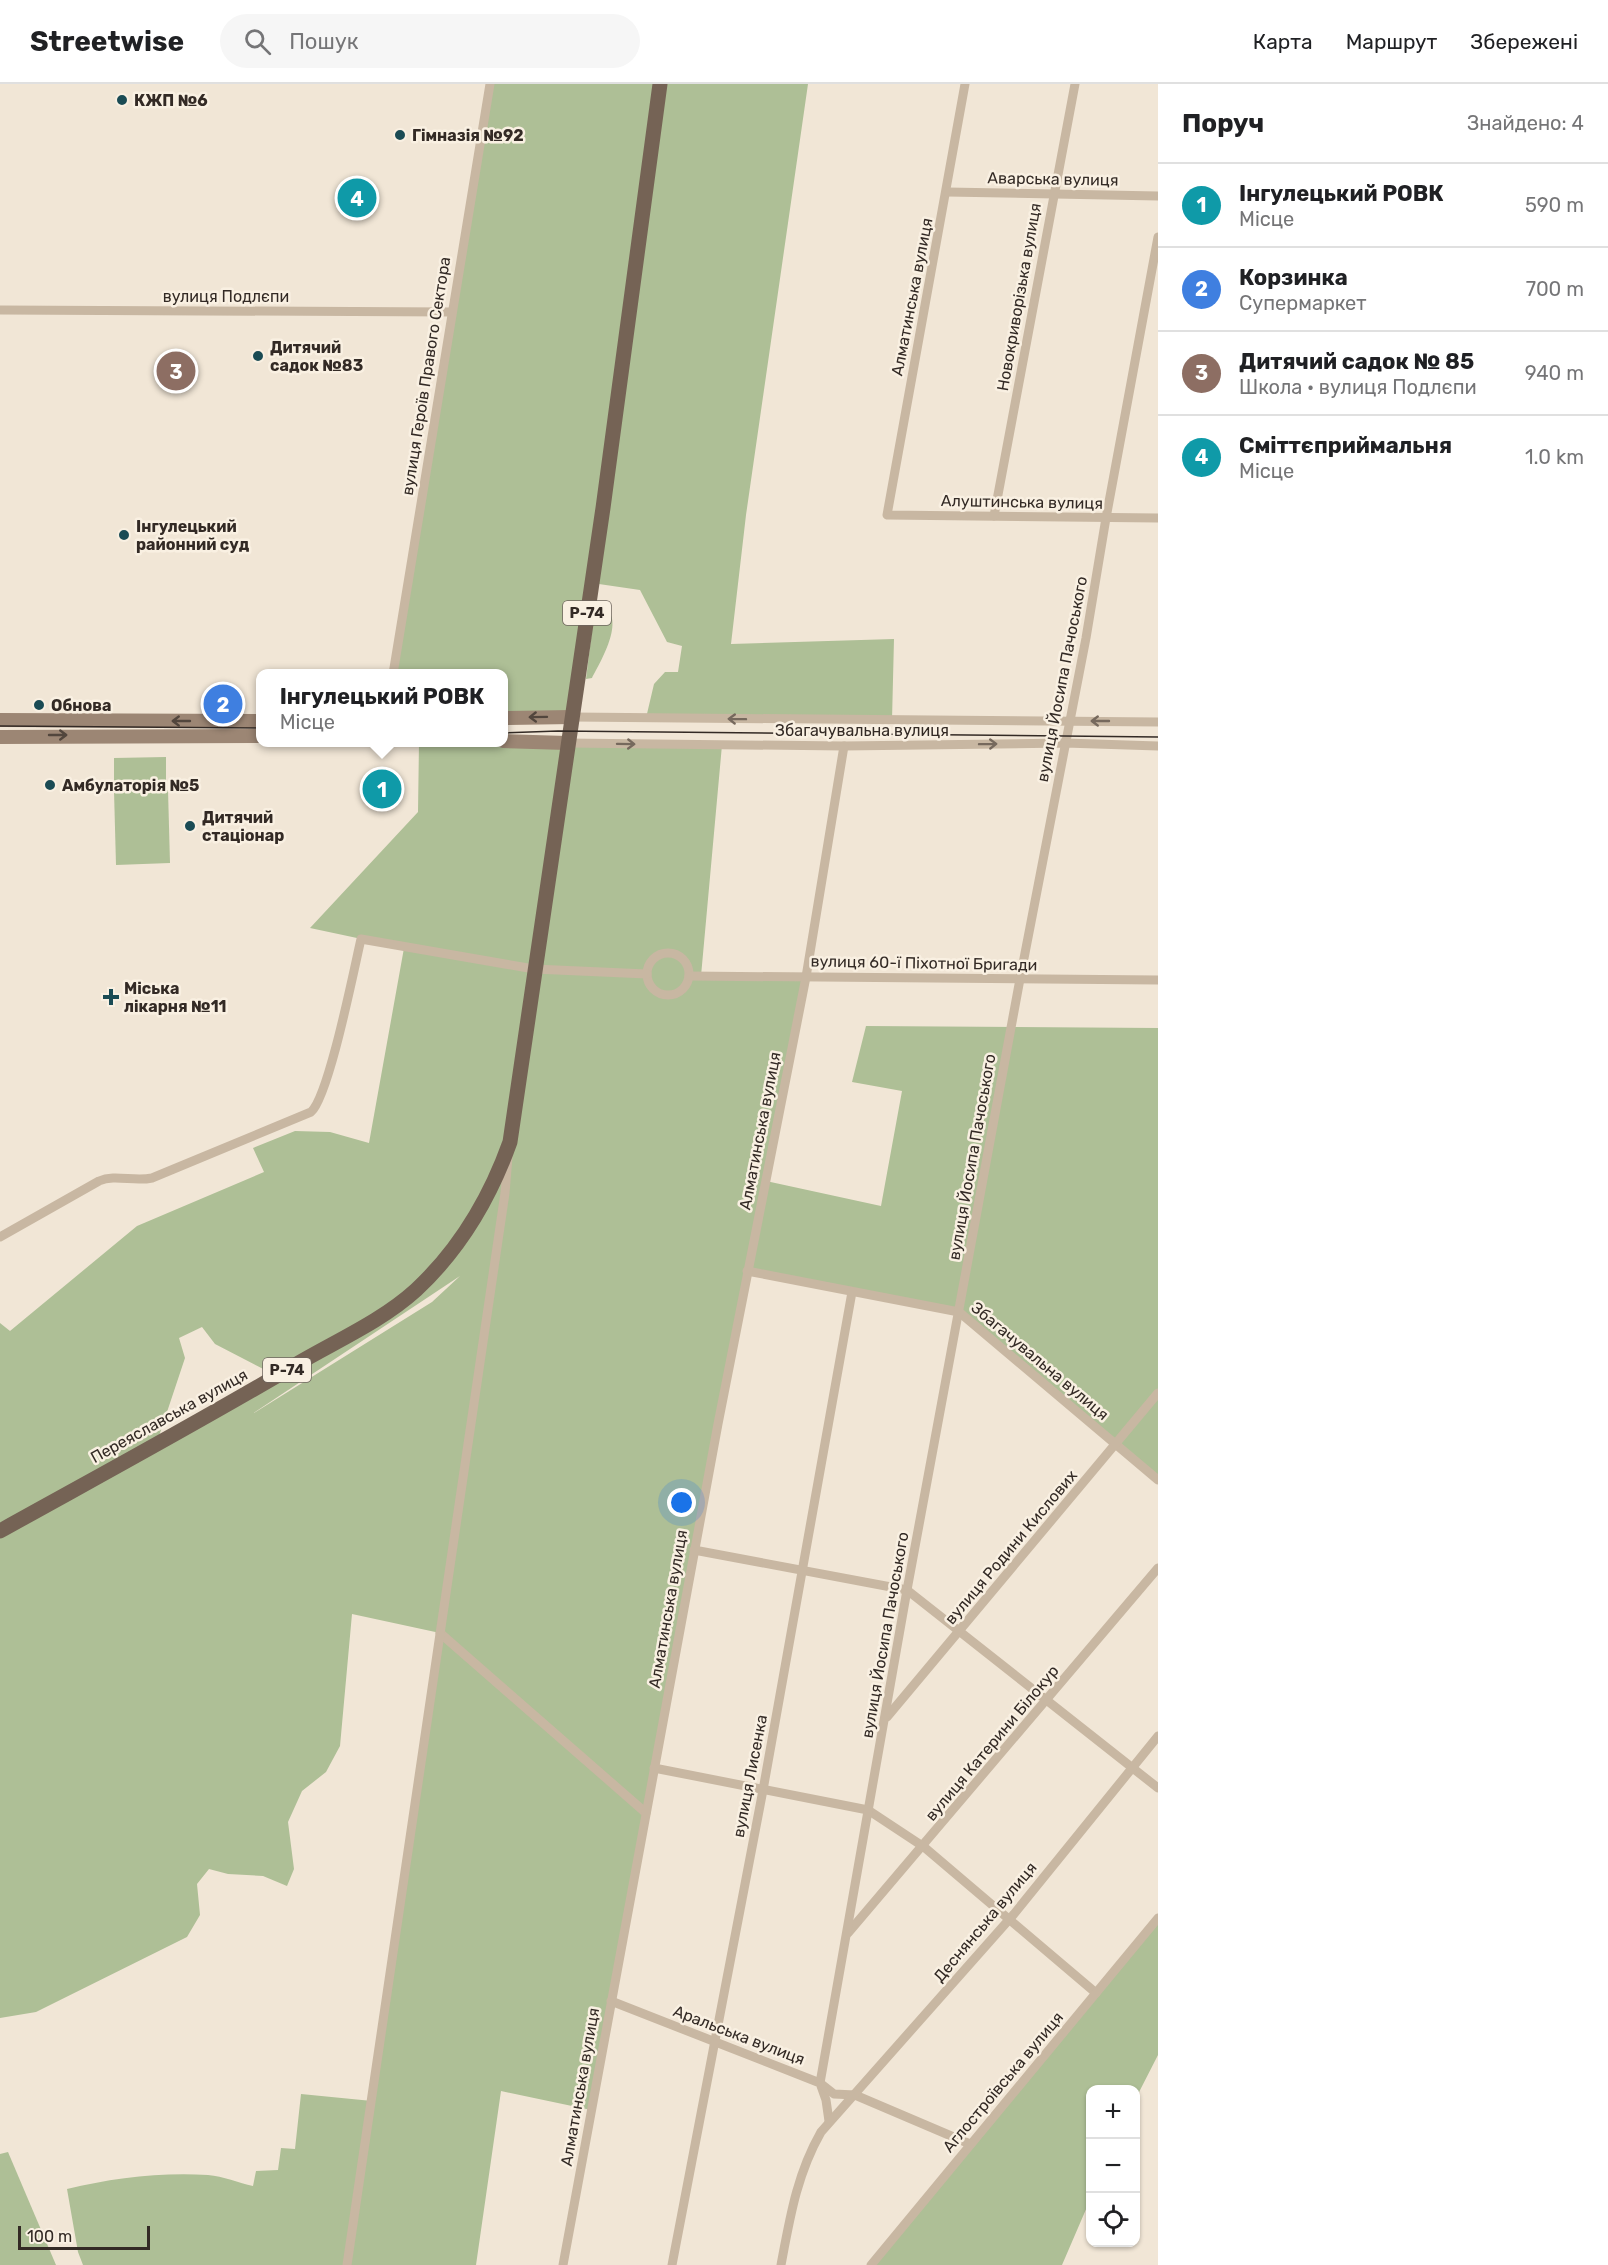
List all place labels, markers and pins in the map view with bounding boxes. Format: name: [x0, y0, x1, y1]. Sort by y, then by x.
place label: КЖП №6: [134, 91, 208, 110]
marker: КЖП №6: [115, 93, 129, 107]
place label: Гімназія №92: [412, 126, 524, 145]
marker: Гімназія №92: [393, 128, 407, 142]
pin: 4: [338, 176, 376, 220]
place label: Дитячий садок №83: [270, 338, 363, 375]
pin: 3: [156, 348, 195, 394]
marker: Дитячий садок №83: [251, 349, 265, 363]
place label: Інгулецький районний суд: [136, 517, 250, 554]
marker: Інгулецький районний суд: [117, 528, 131, 542]
pin: 2: [204, 682, 242, 726]
place label: Обнова: [51, 696, 111, 715]
marker: Обнова: [32, 698, 46, 712]
pin: 1: [362, 766, 401, 812]
place label: Амбулаторія №5: [62, 776, 199, 795]
marker: Амбулаторія №5: [43, 778, 57, 792]
place label: Дитячий стаціонар: [202, 808, 284, 845]
marker: Дитячий стаціонар: [183, 819, 197, 833]
place label: Міська лікарня №11: [124, 979, 227, 1016]
marker: Міська лікарня №11: [102, 988, 120, 1006]

